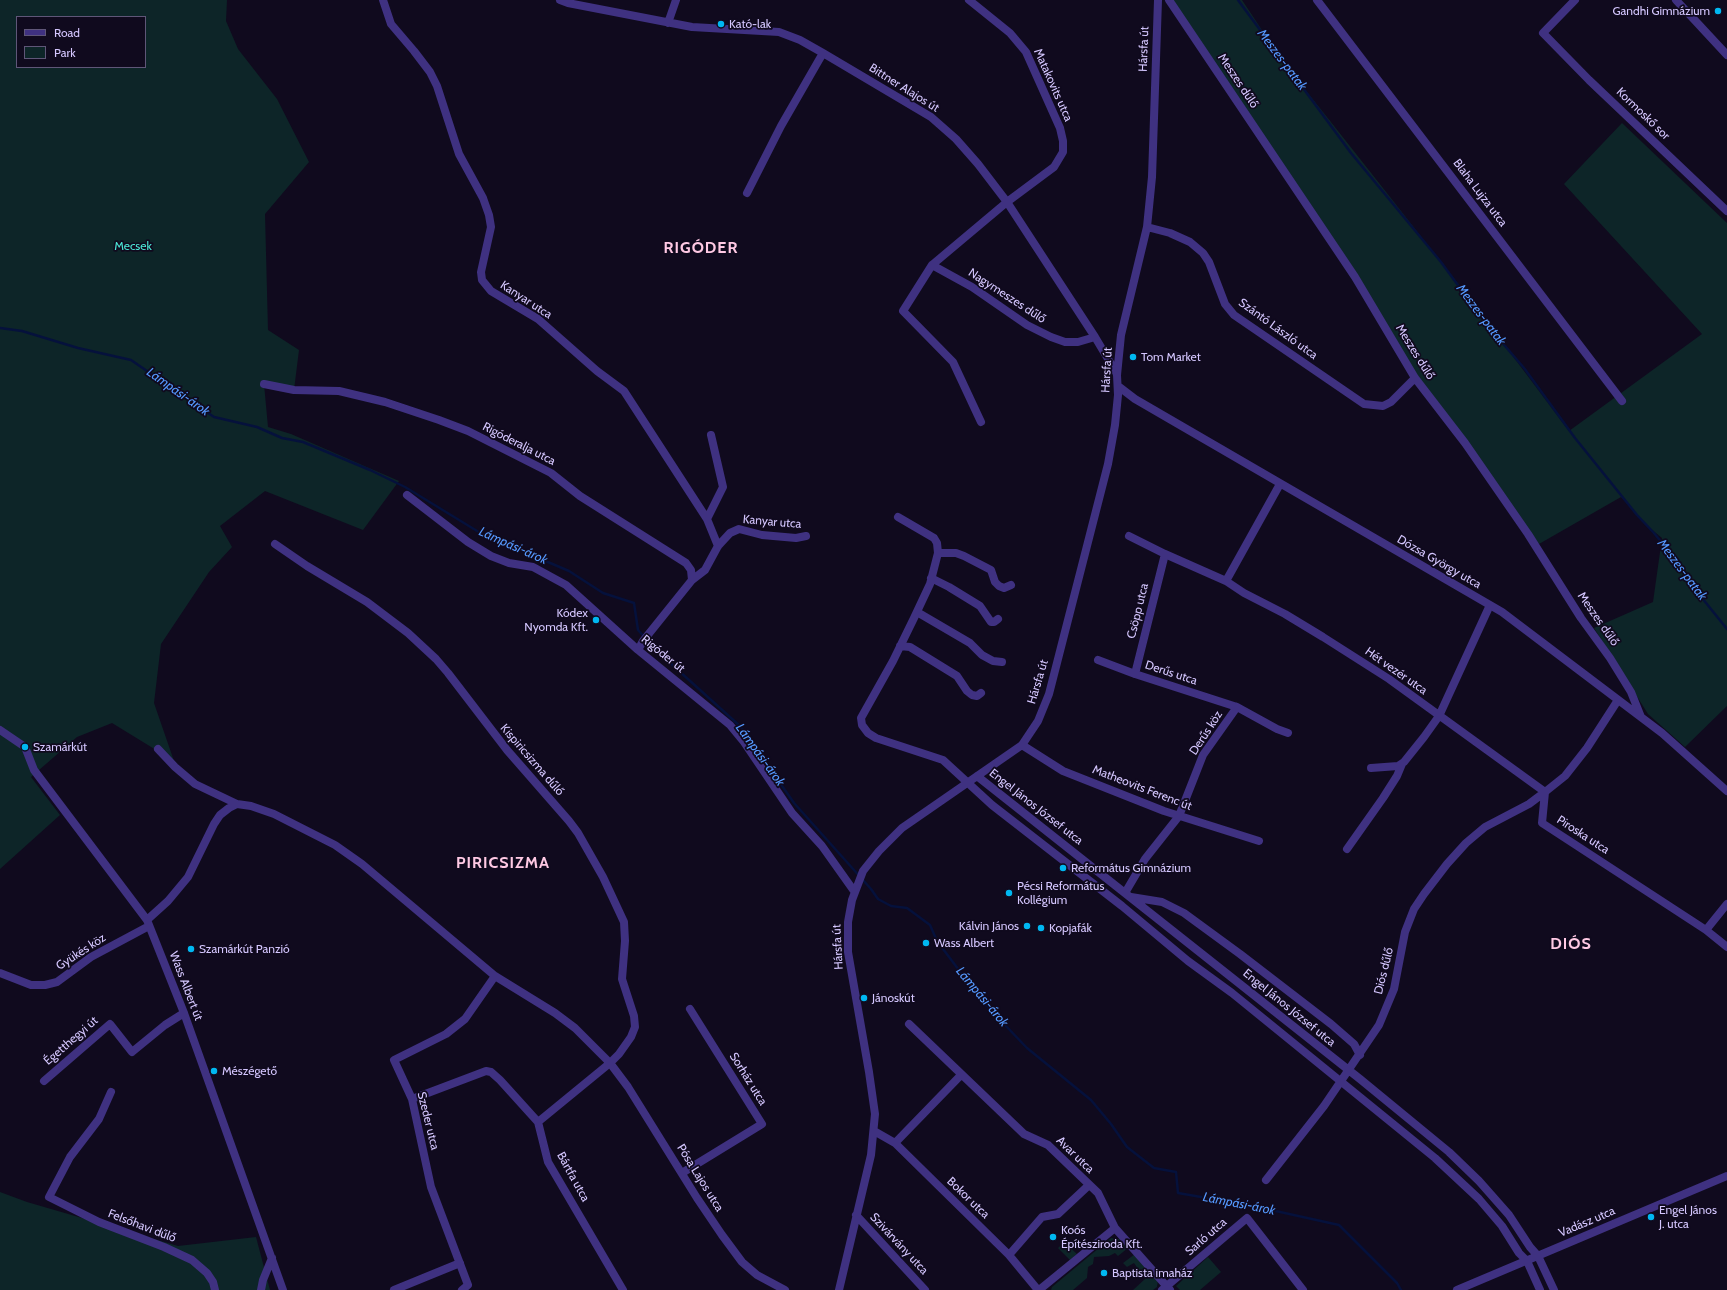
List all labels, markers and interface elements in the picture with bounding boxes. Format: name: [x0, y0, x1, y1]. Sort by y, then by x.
place label: Gandhi Gimnázium: [1613, 4, 1710, 18]
marker: Gandhi Gimnázium: [1713, 6, 1723, 16]
legend: [16, 16, 146, 68]
place label: Kató-lak: [729, 17, 771, 31]
marker: Kató-lak: [716, 19, 726, 29]
text: Road: [54, 25, 80, 40]
street label: Hársfa út: [1136, 26, 1152, 72]
water label: Meszes-patak: [1254, 26, 1310, 94]
text: Park: [54, 45, 76, 60]
street label: Matakovits utca: [1030, 46, 1076, 124]
street label: Meszes dűlő: [1215, 51, 1261, 111]
street label: Bittner Alajos út: [866, 61, 942, 115]
street label: Kormoskő sor: [1613, 85, 1673, 143]
street label: Blaha Lujza utca: [1450, 156, 1510, 230]
district label: RIGÓDER: [664, 238, 738, 258]
park label: Mecsek: [114, 239, 152, 253]
street label: Nagymeszes dűlő: [966, 266, 1048, 326]
street label: Kanyar utca: [497, 278, 555, 322]
water label: Meszes-patak: [1453, 281, 1509, 349]
street label: Szántó László utca: [1236, 296, 1320, 362]
street label: Meszes dűlő: [1392, 322, 1438, 382]
street label: Hársfa út: [1099, 347, 1115, 393]
place label: Tom Market: [1141, 350, 1201, 364]
marker: Tom Market: [1128, 352, 1138, 362]
water label: Lámpási-árok: [143, 365, 213, 419]
street label: Rigóderalja utca: [480, 419, 558, 469]
street label: Kanyar utca: [742, 512, 802, 532]
water label: Lámpási-árok: [476, 524, 550, 568]
street label: Dózsa György utca: [1394, 532, 1484, 592]
water label: Meszes-patak: [1654, 536, 1710, 604]
street label: Csöpp utca: [1124, 582, 1152, 640]
street label: Meszes dűlő: [1574, 589, 1622, 649]
place label: Kódex Nyomda Kft.: [524, 606, 588, 634]
marker: Kódex Nyomda Kft.: [591, 615, 601, 625]
street label: Rigóder út: [638, 632, 688, 676]
street label: Hét vezér utca: [1362, 644, 1430, 698]
street label: Hársfa út: [1024, 658, 1052, 706]
street label: Derűs utca: [1143, 658, 1199, 688]
street label: Derűs köz: [1186, 708, 1226, 758]
street label: Kispiricsizma dűlő: [497, 721, 567, 799]
water label: Lámpási-árok: [732, 721, 788, 789]
place label: Szamárkút: [33, 740, 87, 754]
marker: Szamárkút: [20, 742, 30, 752]
street label: Matheovits Ferenc út: [1090, 762, 1194, 814]
street label: Engel János József utca: [986, 766, 1086, 848]
street label: Piroska utca: [1554, 813, 1612, 857]
district label: PIRICSIZMA: [456, 853, 550, 873]
place label: Református Gimnázium: [1071, 861, 1191, 875]
marker: Református Gimnázium: [1058, 863, 1068, 873]
place label: Pécsi Református Kollégium: [1017, 879, 1104, 907]
marker: Pécsi Református Kollégium: [1004, 888, 1014, 898]
place label: Kálvin János: [959, 919, 1019, 933]
marker: Kálvin János: [1022, 921, 1032, 931]
place label: Kopjafák: [1049, 921, 1092, 935]
marker: Kopjafák: [1036, 923, 1046, 933]
street label: Hársfa út: [830, 924, 846, 970]
street label: Gyükés köz: [53, 931, 109, 973]
district label: DIÓS: [1550, 934, 1592, 954]
place label: Wass Albert: [934, 936, 994, 950]
marker: Wass Albert: [921, 938, 931, 948]
place label: Szamárkút Panzió: [199, 942, 290, 956]
marker: Szamárkút Panzió: [186, 944, 196, 954]
street label: Diós dűlő: [1371, 946, 1397, 996]
street label: Wass Albert út: [166, 949, 206, 1023]
water label: Lámpási-árok: [952, 964, 1012, 1030]
street label: Engel János József utca: [1240, 966, 1338, 1050]
place label: Jánoskút: [872, 991, 915, 1005]
marker: Jánoskút: [859, 993, 869, 1003]
street label: Égetthegyi út: [41, 1014, 101, 1068]
street label: Sorház utca: [726, 1050, 770, 1108]
place label: Mészégető: [222, 1064, 277, 1078]
marker: Mészégető: [209, 1066, 219, 1076]
street label: Szeder utca: [414, 1090, 442, 1152]
street label: Avar utca: [1053, 1134, 1097, 1176]
street label: Pósa Lajos utca: [674, 1142, 726, 1214]
street label: Bártfa utca: [553, 1150, 593, 1204]
street label: Bokor utca: [944, 1174, 992, 1222]
water label: Lámpási-árok: [1201, 1189, 1277, 1219]
place label: Engel János J. utca: [1659, 1203, 1717, 1231]
street label: Vadász utca: [1557, 1204, 1617, 1240]
street label: Felsőhavi dűlő: [106, 1206, 178, 1246]
street label: Szivárvány utca: [867, 1210, 931, 1278]
marker: Engel János J. utca: [1646, 1212, 1656, 1222]
street label: Sarló utca: [1182, 1215, 1230, 1259]
place label: Koós Építésziroda Kft.: [1061, 1223, 1143, 1251]
marker: Koós Építésziroda Kft.: [1048, 1232, 1058, 1242]
place label: Baptista imaház: [1112, 1266, 1192, 1280]
marker: Baptista imaház: [1099, 1268, 1109, 1278]

